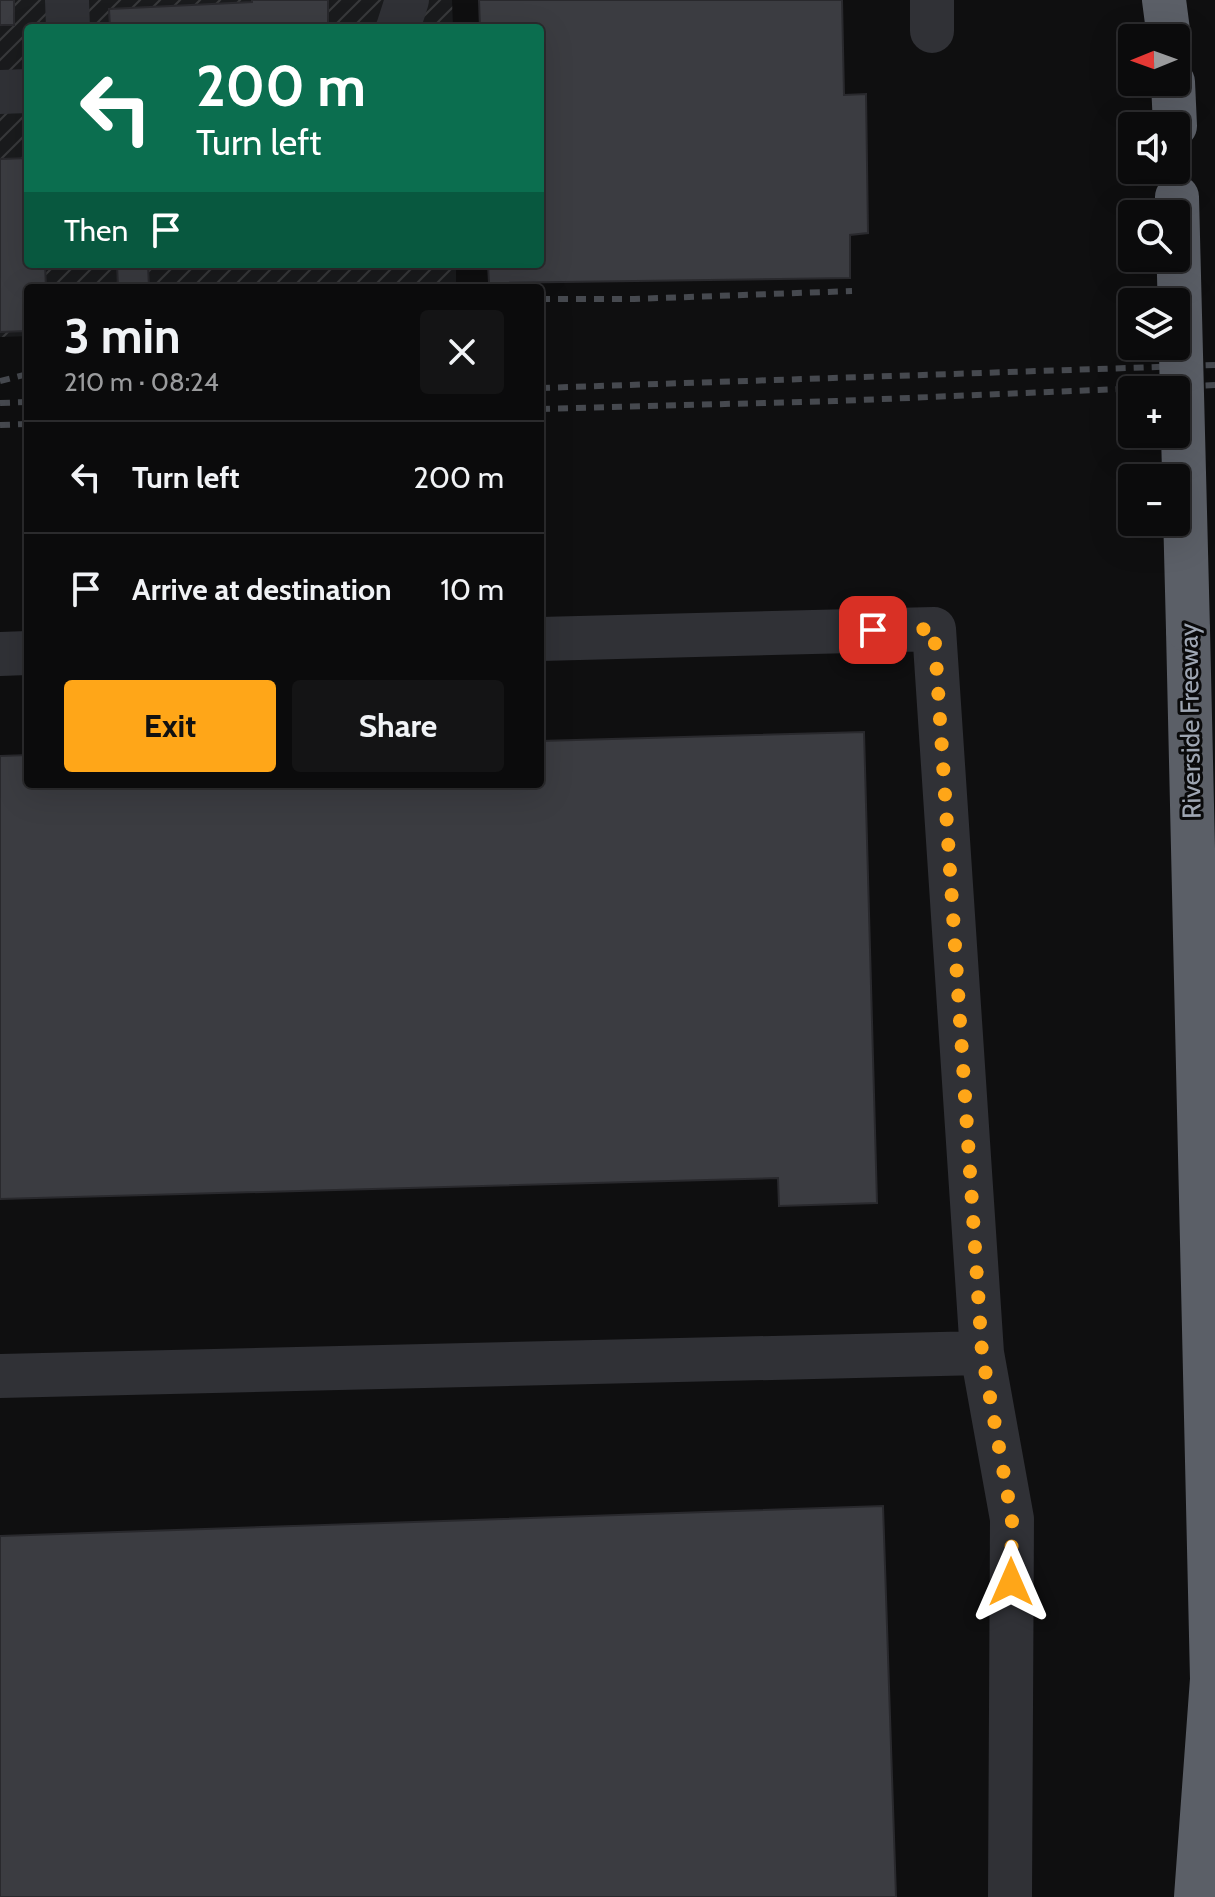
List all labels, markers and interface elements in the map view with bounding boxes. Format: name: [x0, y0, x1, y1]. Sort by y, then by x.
north arrow: [1118, 24, 1190, 96]
map controls: [1118, 24, 1190, 536]
text: 200 m: [196, 52, 366, 120]
icon: left: [64, 56, 168, 160]
button: sound: [1118, 112, 1190, 184]
text: Turn left: [196, 120, 321, 164]
button: search: [1118, 200, 1190, 272]
icon: arrive: [144, 208, 188, 252]
text: Then: [64, 212, 128, 249]
button: layers: [1118, 288, 1190, 360]
text: 3 min: [64, 307, 180, 365]
button: close: [420, 310, 504, 394]
text: 210 m · 08:24: [64, 366, 219, 398]
button: +: [1118, 376, 1190, 448]
icon: left: [64, 455, 108, 499]
text: Turn left: [132, 459, 240, 496]
text: 200 m: [413, 459, 504, 496]
button: −: [1118, 464, 1190, 536]
icon: arrive: [64, 567, 108, 611]
text: Arrive at destination: [132, 571, 392, 608]
text: 10 m: [440, 571, 504, 608]
pin: [839, 596, 907, 664]
icon: arrive: [851, 608, 895, 652]
street label: Riverside Freeway: [1172, 623, 1208, 819]
button: Exit: [64, 680, 276, 772]
button: Share: [292, 680, 504, 772]
position arrow: [969, 1540, 1053, 1624]

